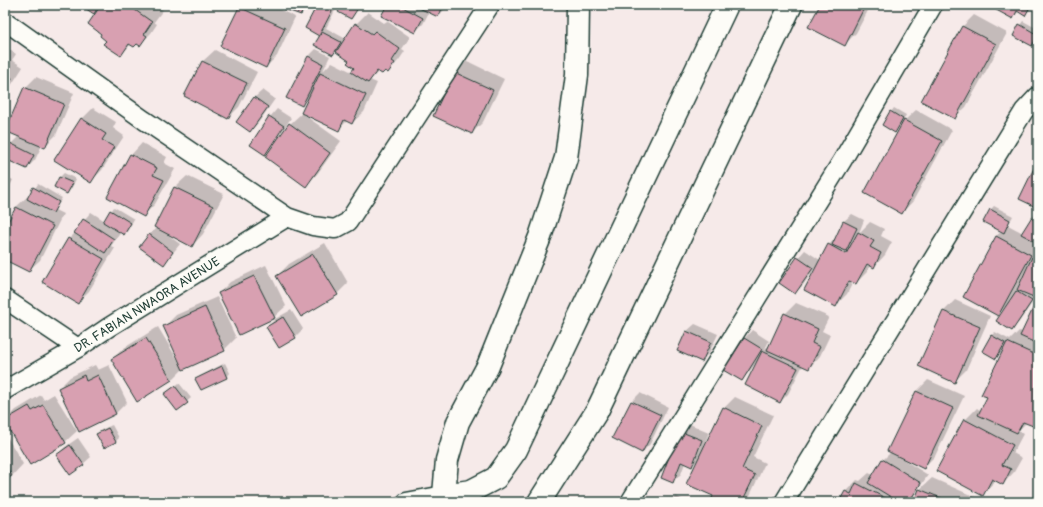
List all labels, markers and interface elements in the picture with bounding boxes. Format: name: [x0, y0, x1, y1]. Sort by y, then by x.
street label: DR. FABIAN NWAORA AVENUE: [71, 253, 223, 356]

